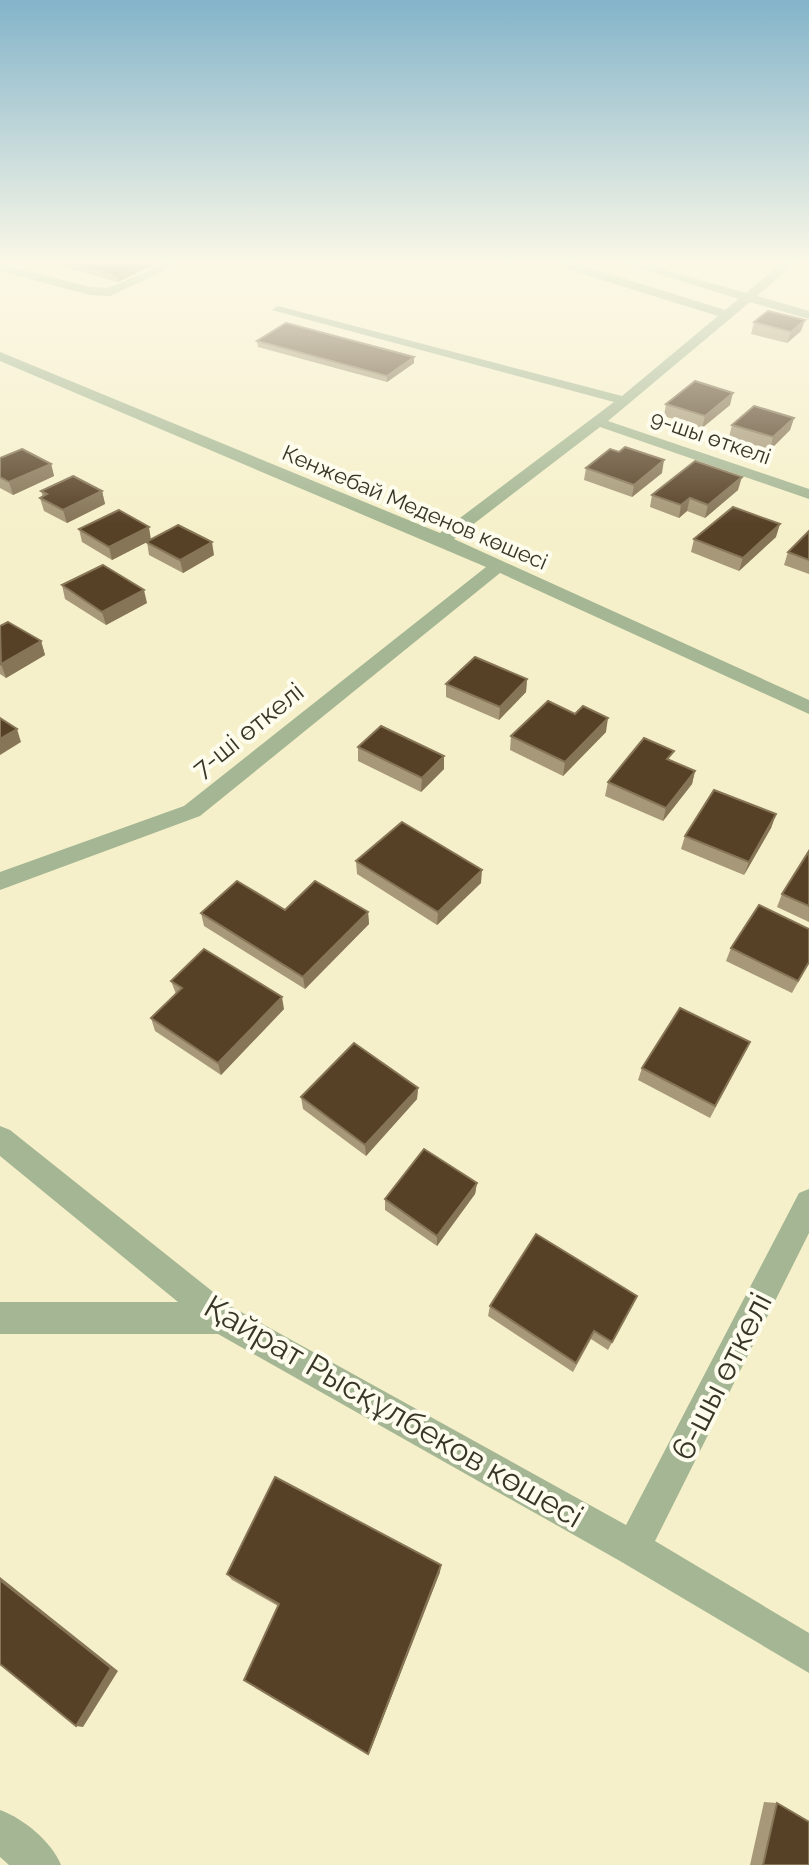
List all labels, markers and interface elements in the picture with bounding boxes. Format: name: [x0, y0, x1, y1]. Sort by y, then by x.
street label: 9-шы өткелі: [648, 404, 774, 470]
street label: Кенжебай Меденов көшесі: [278, 439, 552, 575]
street label: 7-ші өткелі: [187, 676, 309, 784]
street label: 6-шы өткелі: [663, 1286, 779, 1466]
street label: Қайрат Рысқұлбеков көшесі: [198, 1287, 590, 1535]

